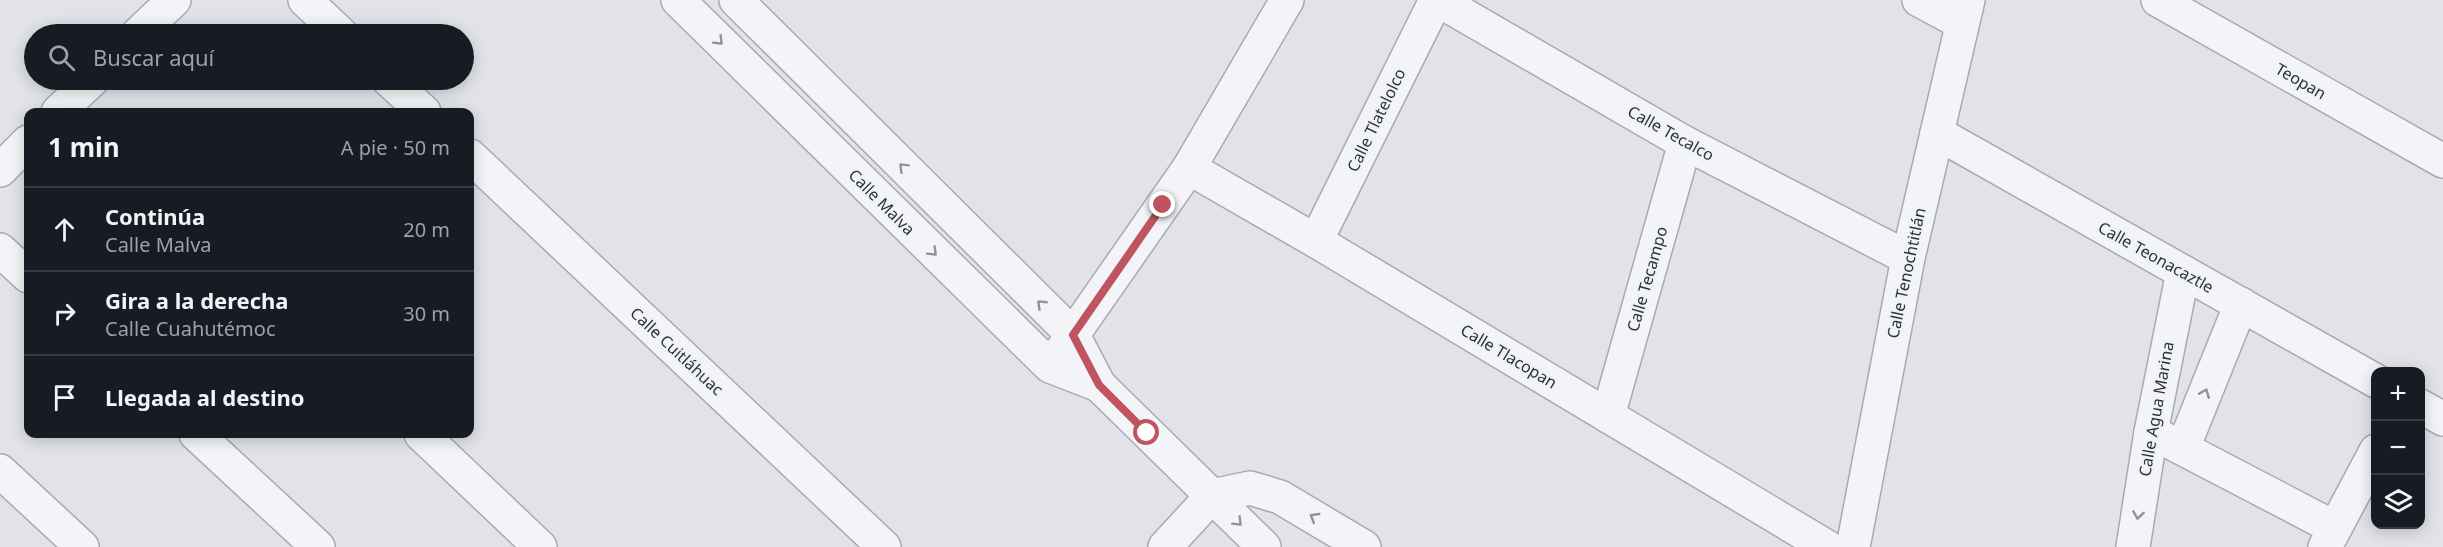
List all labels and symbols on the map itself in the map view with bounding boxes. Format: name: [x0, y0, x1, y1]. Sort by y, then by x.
one-way arrow: [713, 34, 723, 45]
street label: Teopan: [2272, 58, 2330, 104]
street label: Calle Tlatelolco: [1341, 65, 1411, 175]
street label: Calle Tecalco: [1624, 100, 1718, 166]
one-way arrow: [899, 163, 910, 173]
street label: Calle Malva: [844, 164, 920, 240]
route end: [1149, 191, 1175, 217]
street label: Calle Tenochtitlán: [1881, 206, 1931, 340]
street label: Calle Teonacaztle: [2094, 216, 2218, 298]
street label: Calle Tecampo: [1621, 224, 1673, 334]
one-way arrow: [926, 245, 936, 256]
one-way arrow: [1038, 301, 1049, 312]
street label: Calle Cuitláhuac: [626, 302, 729, 400]
street label: Calle Tlacopan: [1457, 319, 1561, 393]
street label: Calle Agua Marina: [2133, 340, 2179, 478]
one-way arrow: [2198, 389, 2210, 400]
route start: [1133, 419, 1159, 445]
one-way arrow: [2132, 510, 2144, 520]
one-way arrow: [1310, 513, 1320, 524]
one-way arrow: [1231, 514, 1242, 525]

